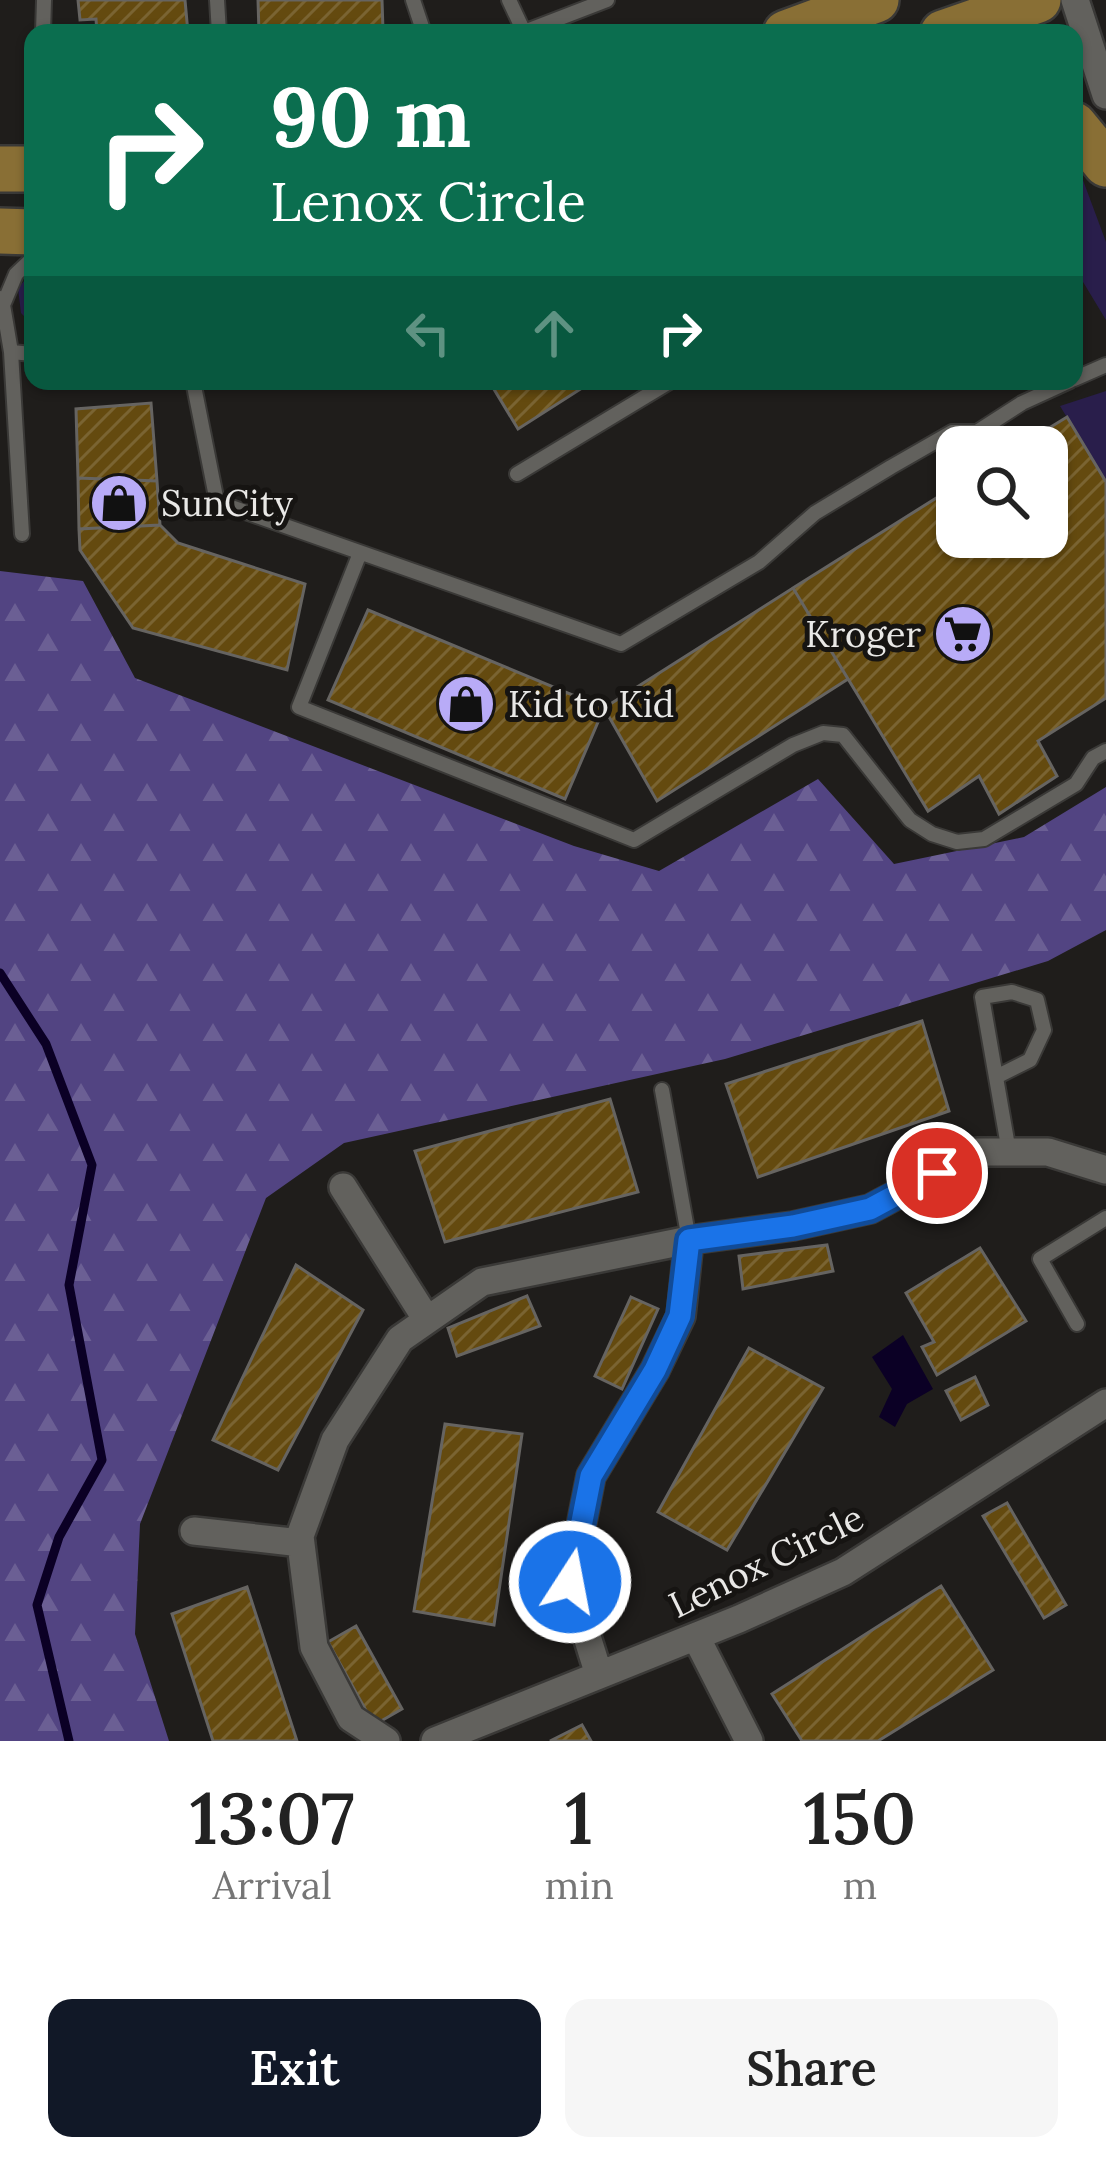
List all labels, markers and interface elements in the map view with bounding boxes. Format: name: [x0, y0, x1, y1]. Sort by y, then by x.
text: 90 m: [270, 62, 471, 170]
icon: right: [72, 72, 228, 228]
text: Lenox Circle: [270, 167, 586, 236]
icon: left: [395, 300, 461, 366]
icon: ahead: [521, 300, 587, 366]
icon: right: [647, 300, 713, 366]
map controls: [936, 426, 1068, 558]
button: search: [936, 426, 1068, 558]
shop icon: SunCity: [88, 472, 150, 534]
place label: SunCity: [161, 480, 293, 526]
supermarket icon: Kroger: [932, 603, 994, 665]
place label: Kroger: [805, 611, 921, 657]
shop icon: Kid to Kid: [435, 673, 497, 735]
place label: Kid to Kid: [508, 681, 674, 727]
pin: [886, 1122, 988, 1224]
icon: arrive: [904, 1140, 970, 1206]
street label: Lenox Circle: [661, 1494, 871, 1628]
position arrow: [507, 1519, 633, 1645]
text: 13:07: [190, 1772, 355, 1864]
text: 1: [565, 1772, 593, 1864]
text: 150: [804, 1772, 916, 1864]
text: Arrival: [213, 1860, 332, 1910]
text: min: [544, 1860, 614, 1910]
text: m: [843, 1860, 877, 1910]
button: Exit: [48, 1999, 541, 2137]
button: Share: [565, 1999, 1058, 2137]

